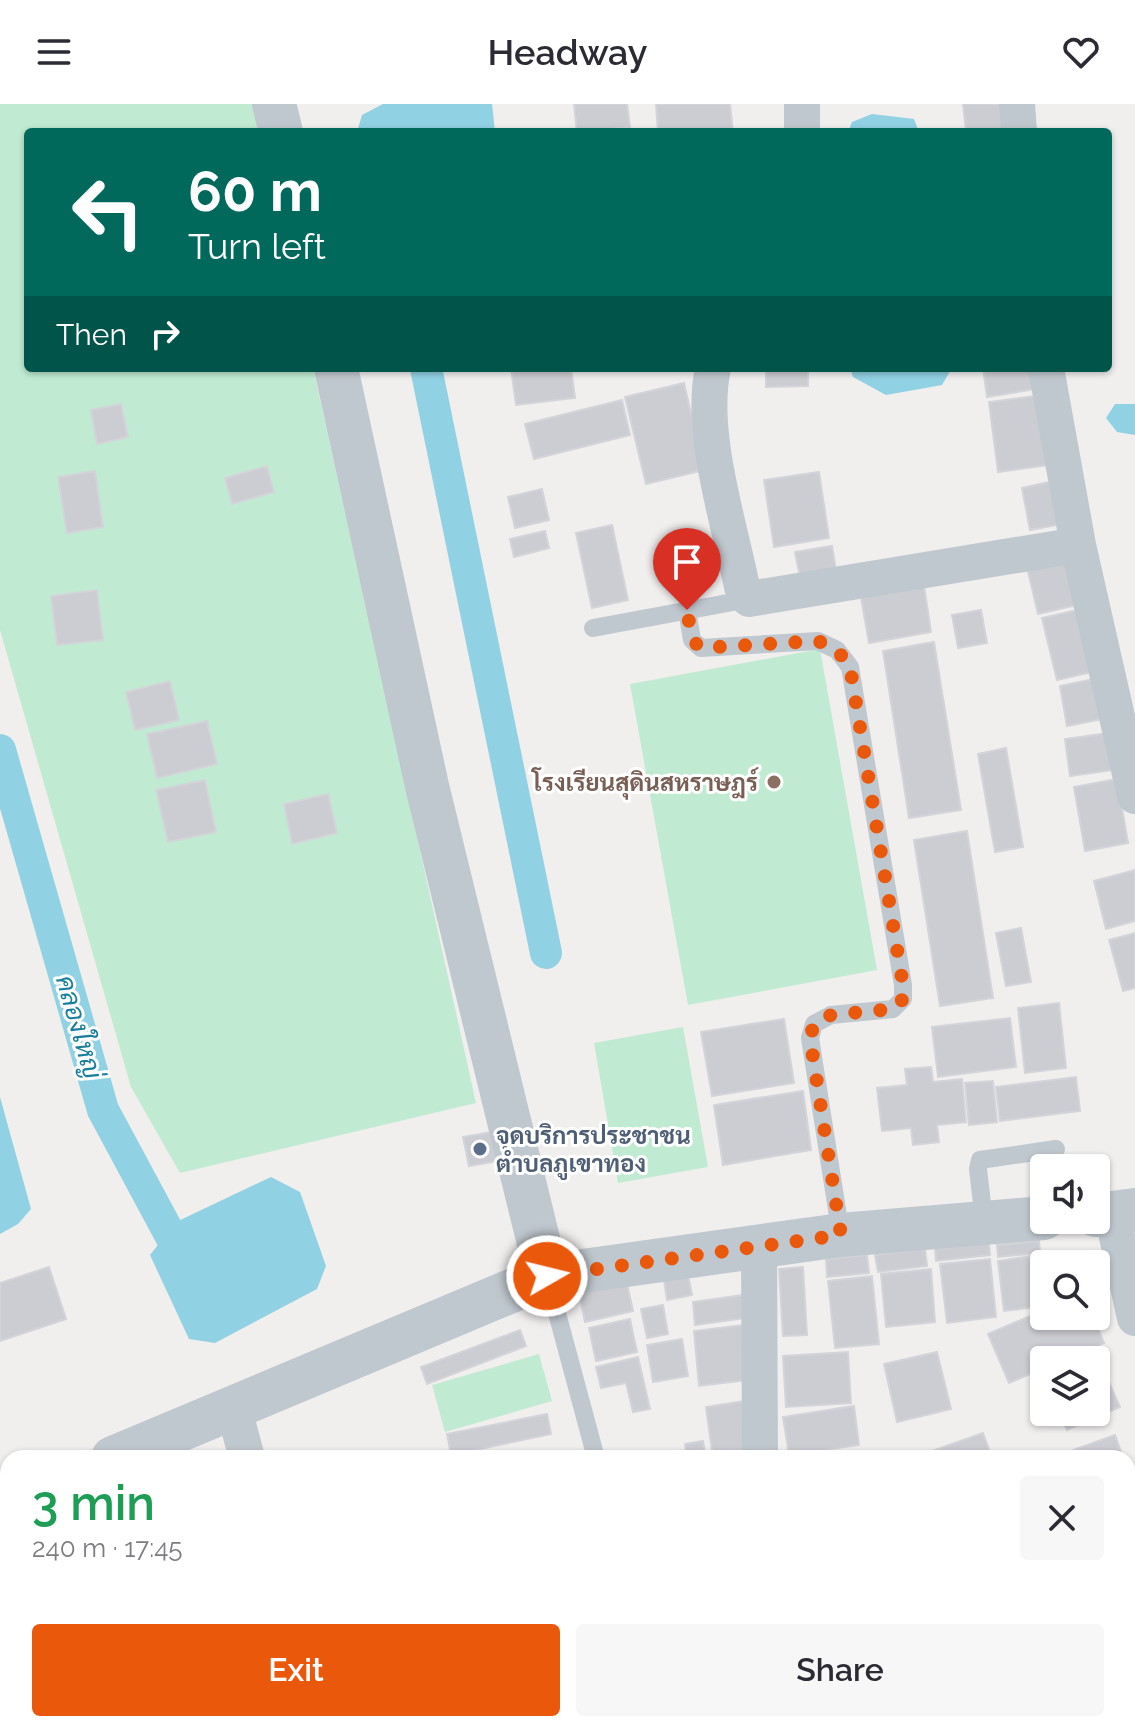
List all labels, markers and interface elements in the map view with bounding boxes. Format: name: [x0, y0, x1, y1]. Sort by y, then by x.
icon: menu: [32, 30, 76, 74]
icon: heart: [1059, 30, 1103, 74]
text: Headway: [488, 31, 647, 73]
text: 60 m: [188, 158, 322, 224]
icon: left: [56, 160, 160, 264]
text: Turn left: [188, 225, 326, 267]
icon: right: [143, 312, 187, 356]
text: Then: [56, 317, 127, 352]
pin: [653, 528, 721, 610]
icon: arrive: [665, 540, 709, 584]
place label: โรงเรียนสุดินสหราษฎร์: [530, 767, 760, 800]
marker: โรงเรียนสุดินสหราษฎร์: [765, 773, 783, 791]
water label: คลองใหญ่: [49, 972, 110, 1084]
place label: จุดบริการประชาชน ตำบลภูเขาทอง: [496, 1121, 691, 1180]
marker: จุดบริการประชาชน ตำบลภูเขาทอง: [471, 1140, 489, 1158]
map controls: [1030, 1154, 1110, 1426]
button: sound: [1030, 1154, 1110, 1234]
position arrow: [505, 1234, 589, 1318]
button: search: [1030, 1250, 1110, 1330]
button: layers: [1030, 1346, 1110, 1426]
text: 3 min: [32, 1475, 155, 1531]
button: close: [1020, 1476, 1104, 1560]
text: 240 m · 17:45: [32, 1533, 183, 1563]
button: Exit: [32, 1624, 560, 1716]
button: Share: [576, 1624, 1104, 1716]

